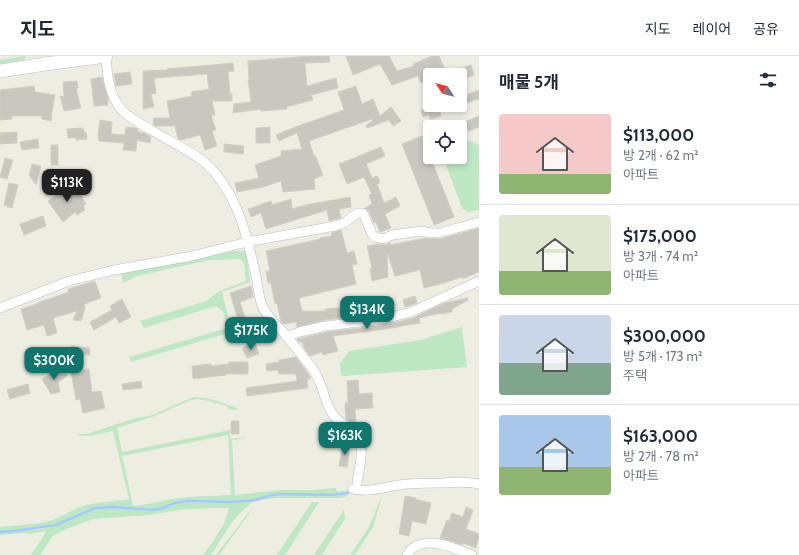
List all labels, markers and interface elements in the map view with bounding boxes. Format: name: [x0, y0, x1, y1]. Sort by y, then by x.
text: 지도: [20, 18, 55, 41]
text: 지도: [645, 20, 671, 38]
text: 레이어: [693, 20, 731, 38]
text: 공유: [753, 20, 779, 38]
north arrow: [423, 68, 467, 112]
map controls: [423, 68, 467, 164]
icon: filters: [757, 69, 779, 91]
text: 매물 5개: [499, 72, 559, 92]
button: locate: [423, 120, 467, 164]
text: $113,000: [623, 125, 694, 145]
icon: home: [531, 130, 579, 178]
text: 방 2개 · 62 m²: [623, 147, 698, 163]
text: 아파트: [623, 166, 659, 182]
pin: $113K: [39, 169, 95, 203]
text: $113K: [51, 174, 83, 190]
text: $175,000: [623, 226, 697, 246]
icon: home: [531, 231, 579, 279]
text: 방 3개 · 74 m²: [623, 248, 698, 264]
text: 아파트: [623, 267, 659, 283]
pin: $134K: [339, 296, 395, 330]
text: $134K: [349, 301, 385, 317]
pin: $175K: [223, 317, 279, 351]
text: $175K: [234, 322, 268, 338]
text: $300,000: [623, 326, 706, 346]
icon: home: [531, 331, 579, 379]
pin: $300K: [26, 347, 82, 381]
text: 방 5개 · 173 m²: [623, 348, 702, 364]
text: $300K: [33, 352, 75, 368]
text: 주택: [623, 367, 647, 383]
pin: $163K: [317, 422, 373, 456]
text: $163,000: [623, 426, 698, 446]
text: $163K: [328, 427, 362, 443]
icon: home: [531, 431, 579, 479]
text: 방 2개 · 78 m²: [623, 448, 699, 464]
text: 아파트: [623, 467, 659, 483]

